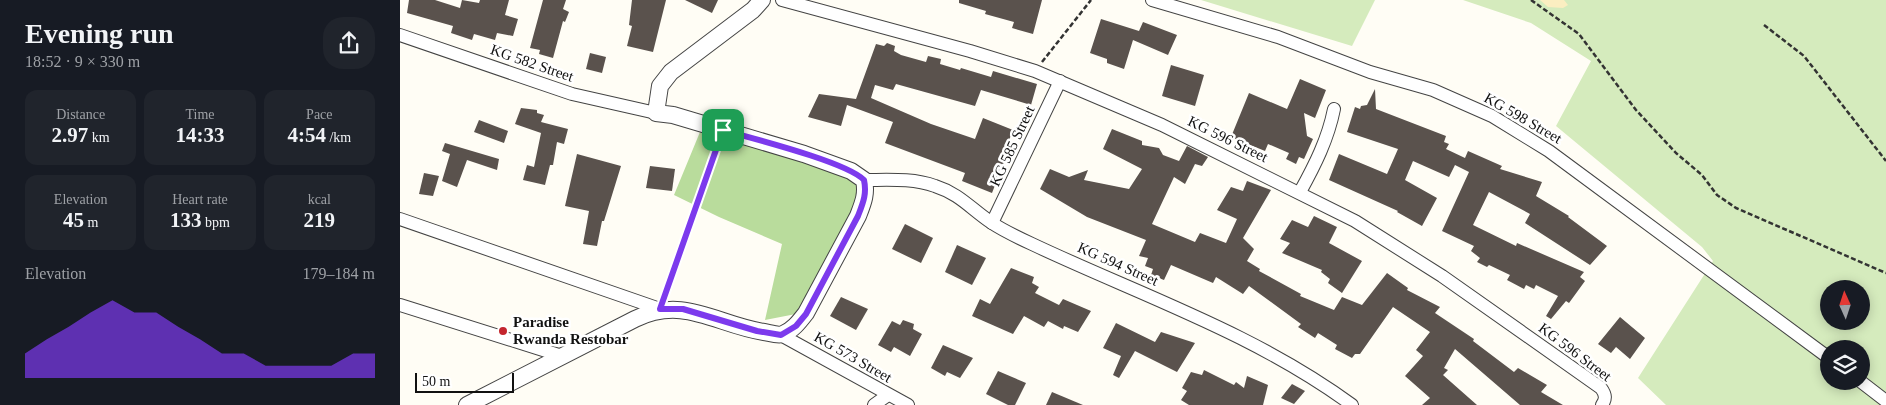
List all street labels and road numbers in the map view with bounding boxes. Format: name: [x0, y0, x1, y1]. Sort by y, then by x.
street label: KG 582 Street: [488, 41, 576, 85]
street label: KG 598 Street: [1481, 89, 1565, 147]
street label: KG 585 Street: [986, 103, 1038, 189]
street label: KG 596 Street: [1186, 113, 1271, 166]
street label: KG 594 Street: [1075, 239, 1162, 289]
street label: KG 596 Street: [1536, 320, 1615, 385]
street label: KG 573 Street: [811, 328, 895, 386]

